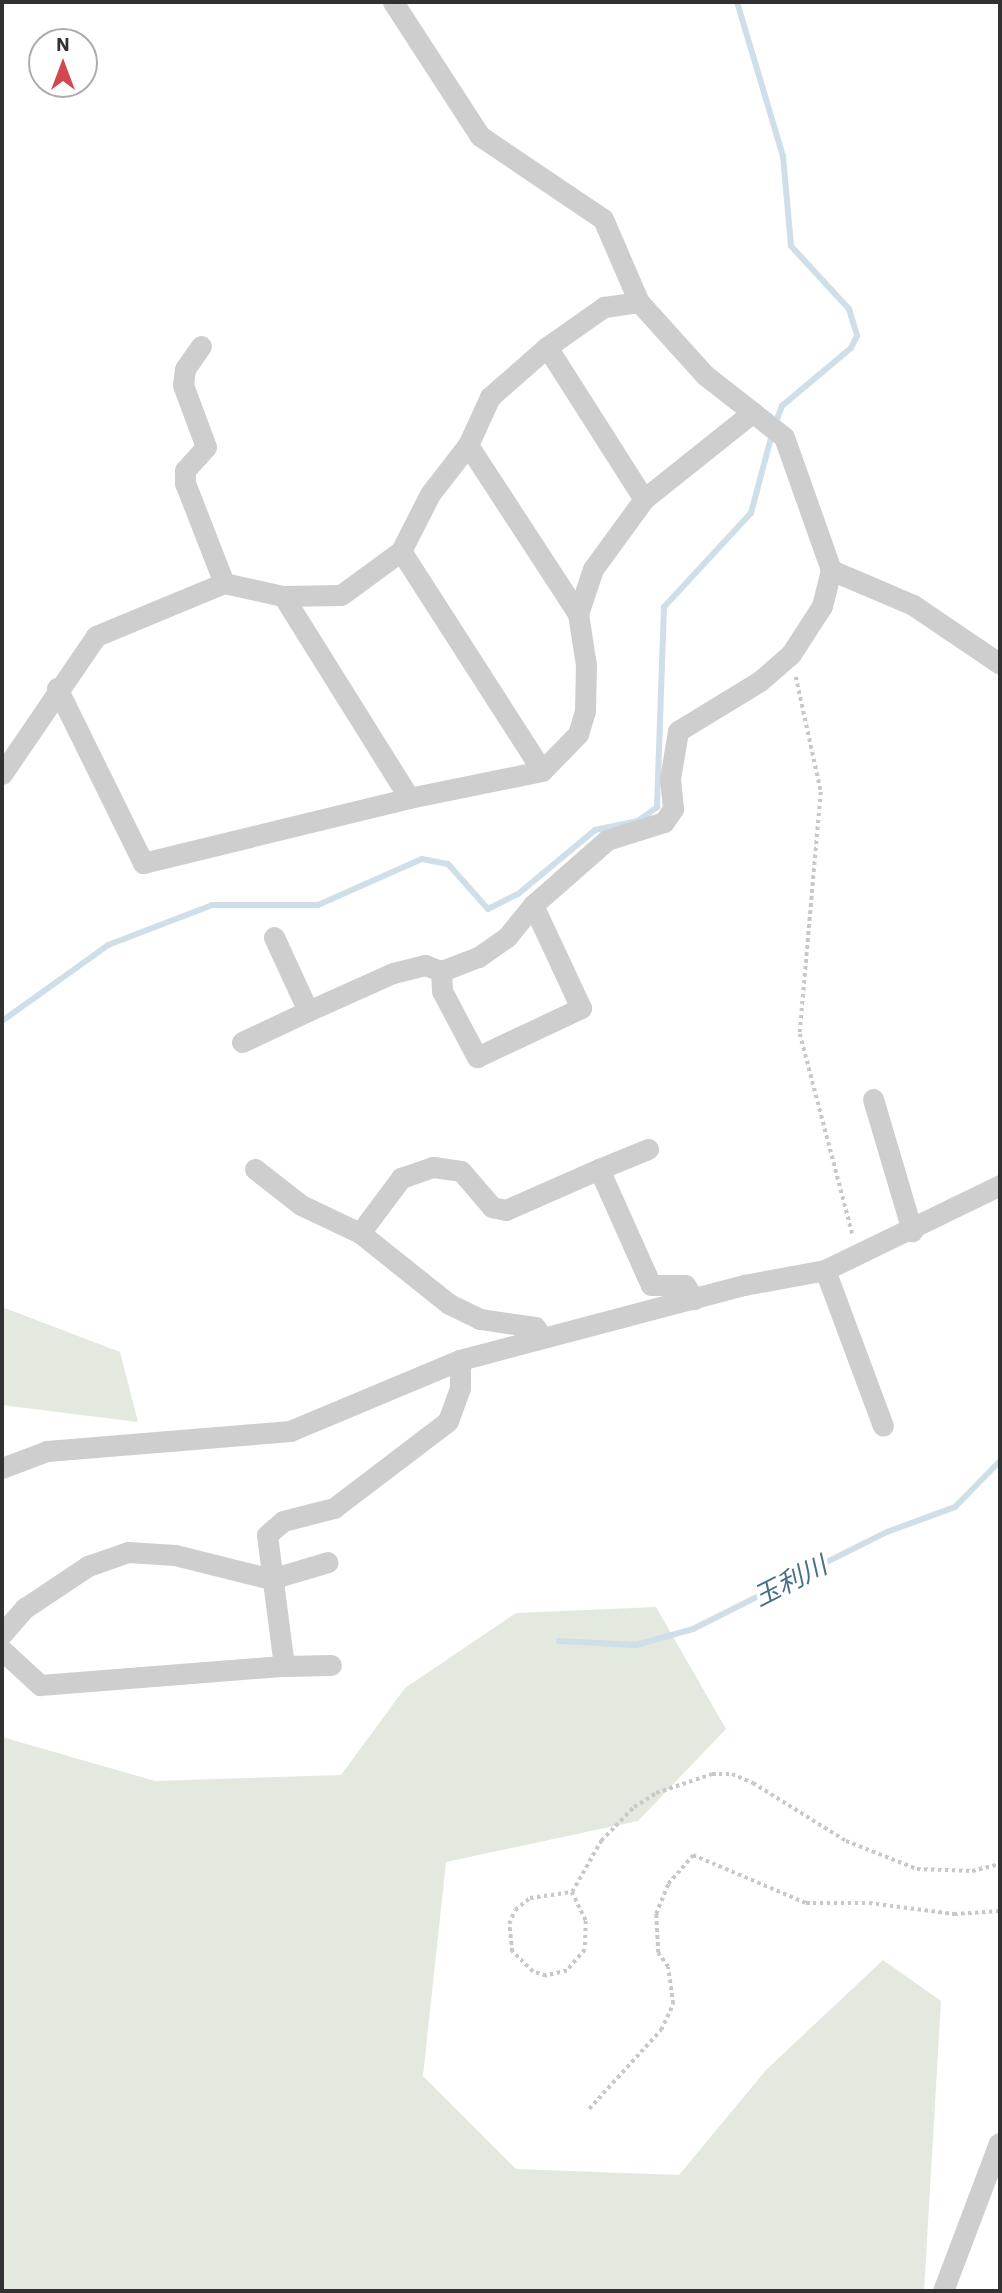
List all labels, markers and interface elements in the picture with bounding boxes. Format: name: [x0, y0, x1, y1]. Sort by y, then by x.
north arrow: [28, 28, 98, 98]
text: N: [56, 32, 70, 56]
water label: 玉利川: [748, 1549, 832, 1613]

